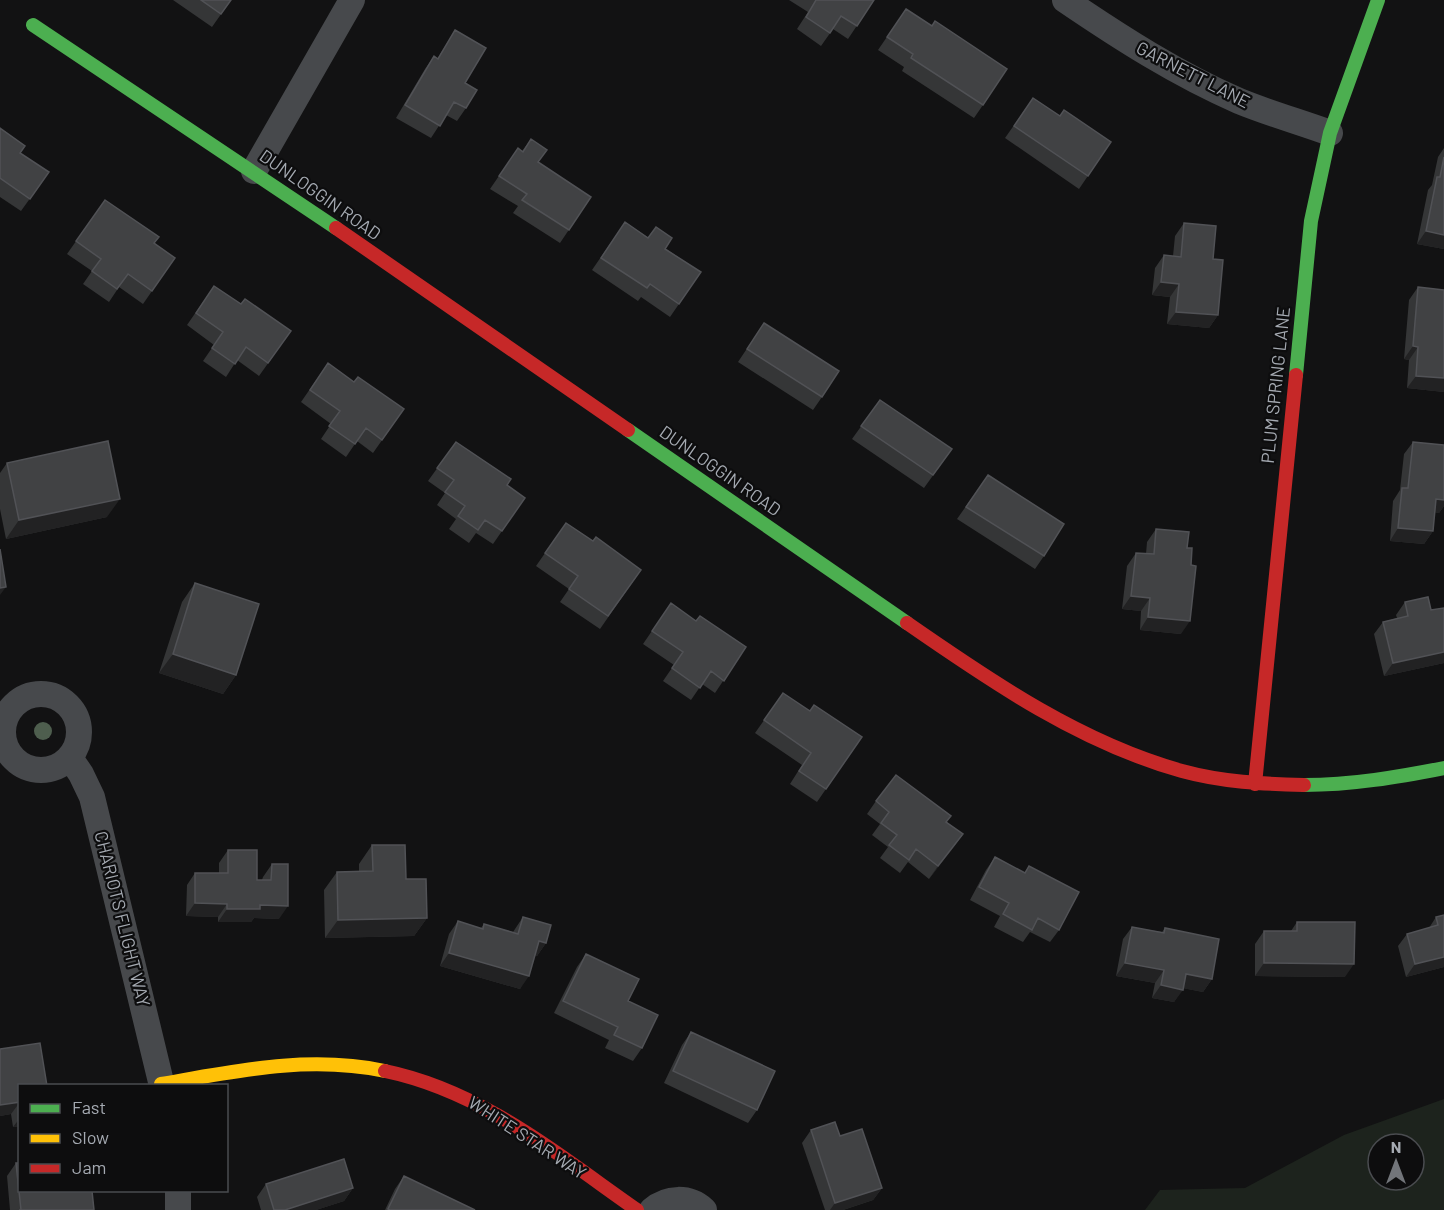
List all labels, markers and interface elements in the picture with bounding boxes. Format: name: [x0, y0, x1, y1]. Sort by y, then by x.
street label: GARNETT LANE: [1133, 36, 1254, 112]
street label: DUNLOGGIN ROAD: [256, 144, 385, 244]
street label: PLUM SPRING LANE: [1256, 305, 1294, 464]
street label: DUNLOGGIN ROAD: [656, 420, 785, 520]
street label: CHARIOTS FLIGHT WAY: [90, 829, 155, 1009]
legend: [18, 1084, 228, 1192]
street label: WHITE STAR WAY: [465, 1091, 591, 1183]
text: Fast: [72, 1096, 106, 1118]
text: Slow: [72, 1126, 109, 1148]
north arrow: [1366, 1132, 1426, 1192]
text: N: [1391, 1137, 1401, 1156]
text: Jam: [72, 1156, 106, 1178]

